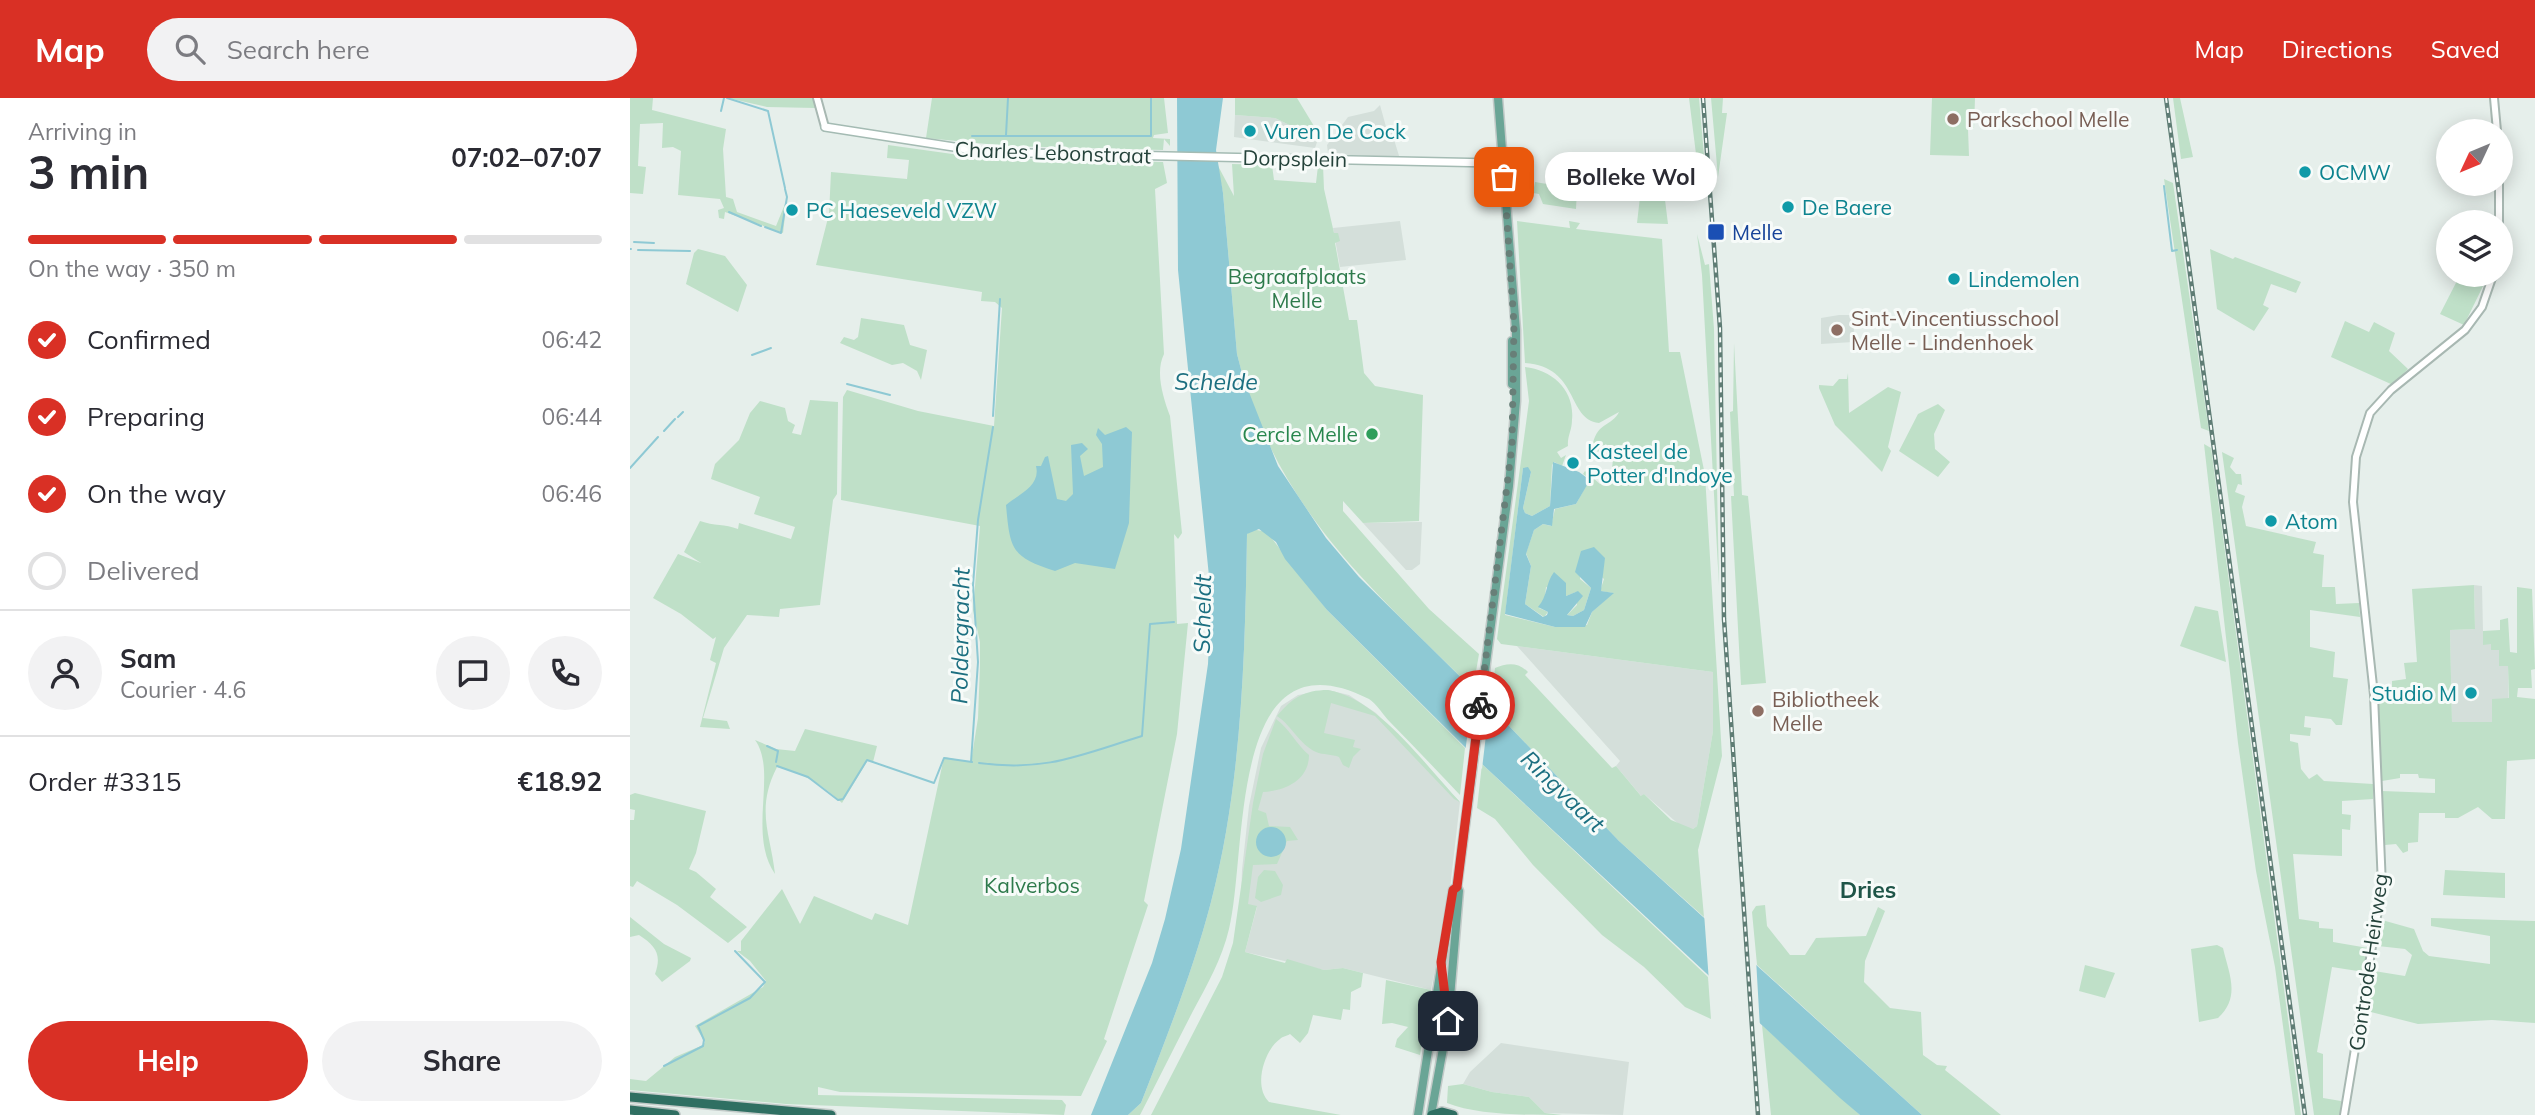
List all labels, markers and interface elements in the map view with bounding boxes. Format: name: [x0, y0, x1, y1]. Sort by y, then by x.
search box: [147, 18, 637, 81]
text: Map: [35, 29, 105, 70]
icon: search: [171, 30, 209, 68]
text: Search here: [227, 33, 370, 66]
text: Map: [2194, 34, 2244, 64]
text: Directions: [2282, 34, 2393, 64]
text: Saved: [2431, 34, 2500, 64]
place label: Parkschool Melle: [1967, 106, 2129, 132]
marker: Parkschool Melle: [1945, 111, 1961, 127]
text: Arriving in: [28, 117, 137, 146]
place label: Vuren De Cock: [1264, 118, 1406, 144]
north arrow: [2436, 119, 2513, 196]
map controls: [2436, 119, 2513, 287]
marker: Vuren De Cock: [1242, 123, 1258, 139]
street label: Charles Lebonstraat: [954, 136, 1152, 168]
text: 07:02–07:07: [451, 141, 602, 174]
text: 3 min: [28, 143, 149, 201]
street label: Dorpsplein: [1242, 144, 1348, 172]
pin: [1474, 147, 1534, 207]
callout: Bolleke Wol: [1546, 153, 1718, 202]
icon: bag: [1485, 158, 1523, 196]
place label: OCMW: [2319, 159, 2391, 185]
text: Bolleke Wol: [1566, 162, 1696, 191]
marker: OCMW: [2297, 164, 2313, 180]
place label: De Baere: [1802, 194, 1892, 220]
place label: PC Haeseveld VZW: [806, 197, 997, 223]
marker: De Baere: [1780, 199, 1796, 215]
marker: PC Haeseveld VZW: [784, 202, 800, 218]
button: layers: [2436, 210, 2513, 287]
place label: Melle: [1732, 219, 1783, 245]
marker: Melle: [1706, 222, 1726, 242]
text: On the way · 350 m: [28, 254, 236, 283]
park label: Begraafplaats Melle: [1228, 263, 1366, 313]
place label: Lindemolen: [1968, 266, 2080, 292]
marker: Lindemolen: [1946, 271, 1962, 287]
place label: Sint-Vincentiusschool Melle - Lindenhoek: [1851, 305, 2059, 355]
icon: check: [28, 321, 66, 359]
marker: Sint-Vincentiusschool Melle - Lindenhoek: [1829, 322, 1845, 338]
text: Confirmed: [87, 323, 211, 356]
text: 06:42: [542, 325, 602, 354]
water label: Schelde: [1174, 367, 1258, 396]
icon: check: [28, 398, 66, 436]
text: Preparing: [87, 400, 205, 433]
text: 06:44: [542, 402, 602, 431]
place label: Cercle Melle: [1242, 421, 1358, 447]
marker: Cercle Melle: [1364, 426, 1380, 442]
place label: Kasteel de Potter d'Indoye: [1587, 438, 1733, 488]
marker: Kasteel de Potter d'Indoye: [1565, 455, 1581, 471]
icon: check: [28, 475, 66, 513]
text: On the way: [87, 477, 226, 510]
text: 06:46: [542, 479, 602, 508]
place label: Atom: [2285, 508, 2338, 534]
marker: Atom: [2263, 513, 2279, 529]
text: Delivered: [87, 554, 200, 587]
water label: Poldergracht: [944, 567, 976, 704]
water label: Scheldt: [1187, 573, 1217, 654]
button: person: [28, 636, 102, 710]
button: chat: [436, 636, 510, 710]
button: phone: [528, 636, 602, 710]
text: Sam: [120, 642, 176, 675]
courier: [1445, 670, 1515, 740]
text: Courier · 4.6: [120, 675, 246, 704]
place label: Studio M: [2371, 680, 2457, 706]
marker: Studio M: [2463, 685, 2479, 701]
icon: bike: [1461, 686, 1499, 724]
place label: Bibliotheek Melle: [1772, 686, 1879, 736]
marker: Bibliotheek Melle: [1750, 703, 1766, 719]
water label: Ringvaart: [1515, 744, 1612, 839]
text: Order #3315: [28, 765, 181, 798]
text: €18.92: [518, 765, 602, 798]
park label: Kalverbos: [984, 872, 1080, 898]
street label: Gontrode Heirweg: [2343, 872, 2393, 1052]
district label: Dries: [1840, 875, 1896, 904]
pin: [1418, 991, 1478, 1051]
icon: home: [1429, 1002, 1467, 1040]
button: Help: [28, 1021, 308, 1101]
button: Share: [322, 1021, 602, 1101]

